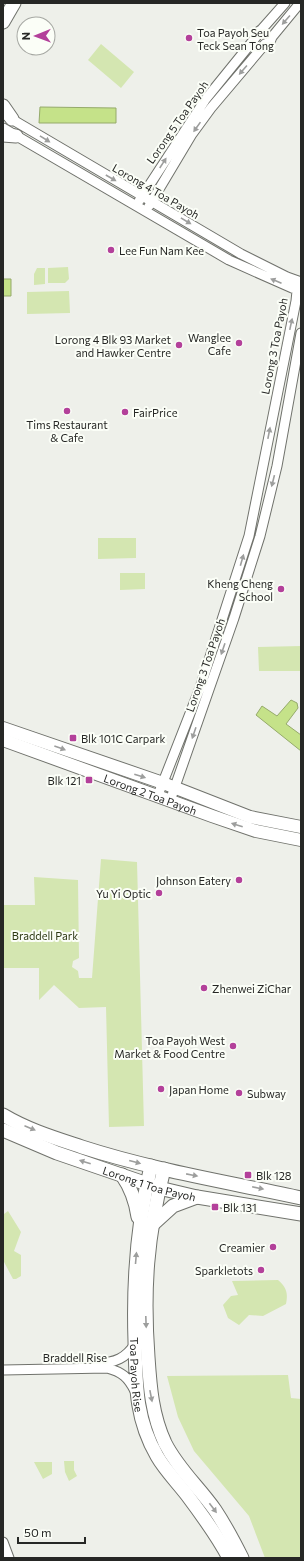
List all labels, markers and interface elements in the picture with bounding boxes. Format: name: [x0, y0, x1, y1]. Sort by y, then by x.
north arrow: [16, 16, 56, 56]
one-way arrow: [282, 16, 291, 25]
place label: Toa Payoh Seu Teck Sean Tong: [197, 26, 274, 52]
text: N: [19, 32, 32, 40]
marker: Toa Payoh Seu Teck Sean Tong: [184, 33, 194, 43]
one-way arrow: [238, 65, 247, 76]
street label: Lorong 5 Toa Payoh: [144, 78, 210, 166]
one-way arrow: [193, 122, 201, 133]
one-way arrow: [40, 135, 50, 143]
one-way arrow: [159, 158, 167, 168]
street label: Lorong 4 Toa Payoh: [110, 161, 202, 221]
one-way arrow: [105, 175, 117, 182]
one-way arrow: [180, 218, 192, 225]
place label: Lee Fun Nam Kee: [119, 244, 204, 257]
marker: Lee Fun Nam Kee: [106, 245, 116, 255]
one-way arrow: [271, 278, 282, 284]
street label: Lorong 3 Toa Payoh: [258, 297, 290, 395]
one-way arrow: [288, 318, 294, 331]
place label: Wanglee Cafe: [188, 331, 231, 357]
place label: Lorong 4 Blk 93 Market and Hawker Centre: [55, 333, 171, 359]
marker: Wanglee Cafe: [234, 338, 244, 348]
marker: Lorong 4 Blk 93 Market and Hawker Centre: [174, 340, 184, 350]
marker: Tims Restaurant & Cafe: [62, 406, 72, 416]
place label: FairPrice: [133, 406, 178, 419]
marker: FairPrice: [120, 407, 130, 417]
place label: Tims Restaurant & Cafe: [26, 418, 108, 444]
one-way arrow: [267, 427, 273, 439]
one-way arrow: [270, 475, 276, 487]
one-way arrow: [239, 554, 245, 566]
place label: Kheng Cheng School: [207, 577, 273, 603]
marker: Kheng Cheng School: [276, 584, 286, 594]
street label: Lorong 3 Toa Payoh: [183, 617, 227, 713]
one-way arrow: [220, 644, 226, 656]
one-way arrow: [191, 727, 197, 739]
place label: Blk 101C Carpark: [81, 732, 166, 745]
marker: Blk 101C Carpark: [68, 733, 78, 743]
one-way arrow: [54, 746, 66, 752]
street label: Lorong 2 Toa Payoh: [102, 771, 199, 816]
one-way arrow: [134, 773, 146, 779]
place label: Blk 121: [48, 774, 81, 787]
marker: Blk 121: [84, 775, 94, 785]
one-way arrow: [231, 821, 243, 827]
place label: Johnson Eatery: [156, 874, 231, 888]
marker: Johnson Eatery: [234, 875, 244, 885]
place label: Yu Yi Optic: [96, 887, 151, 900]
marker: Yu Yi Optic: [154, 888, 164, 898]
park label: Braddell Park: [12, 929, 78, 942]
place label: Zhenwei ZiChar: [212, 982, 292, 995]
marker: Zhenwei ZiChar: [199, 983, 209, 993]
place label: Toa Payoh West Market & Food Centre: [114, 1034, 225, 1060]
marker: Toa Payoh West Market & Food Centre: [228, 1041, 238, 1051]
place label: Japan Home: [169, 1083, 229, 1097]
marker: Japan Home: [156, 1084, 166, 1094]
place label: Subway: [247, 1087, 286, 1100]
marker: Subway: [234, 1088, 244, 1098]
one-way arrow: [24, 1125, 35, 1131]
one-way arrow: [79, 1159, 91, 1165]
one-way arrow: [129, 1159, 141, 1165]
street label: Lorong 1 Toa Payoh: [101, 1163, 197, 1203]
place label: Blk 128: [256, 1169, 292, 1182]
marker: Blk 128: [243, 1170, 253, 1180]
one-way arrow: [186, 1172, 198, 1178]
one-way arrow: [252, 1186, 264, 1192]
place label: Blk 131: [223, 1201, 257, 1214]
marker: Blk 131: [210, 1202, 220, 1212]
place label: Creamier: [219, 1241, 266, 1254]
marker: Creamier: [268, 1242, 278, 1252]
one-way arrow: [133, 1252, 140, 1264]
place label: Sparkletots: [195, 1264, 253, 1277]
marker: Sparkletots: [256, 1265, 266, 1275]
one-way arrow: [143, 1316, 149, 1329]
street label: Toa Payoh Rise: [128, 1337, 147, 1413]
street label: Braddell Rise: [43, 1351, 107, 1364]
one-way arrow: [148, 1390, 154, 1403]
one-way arrow: [209, 1503, 217, 1514]
scale bar: [18, 1519, 85, 1545]
text: 50 m: [24, 1525, 52, 1539]

